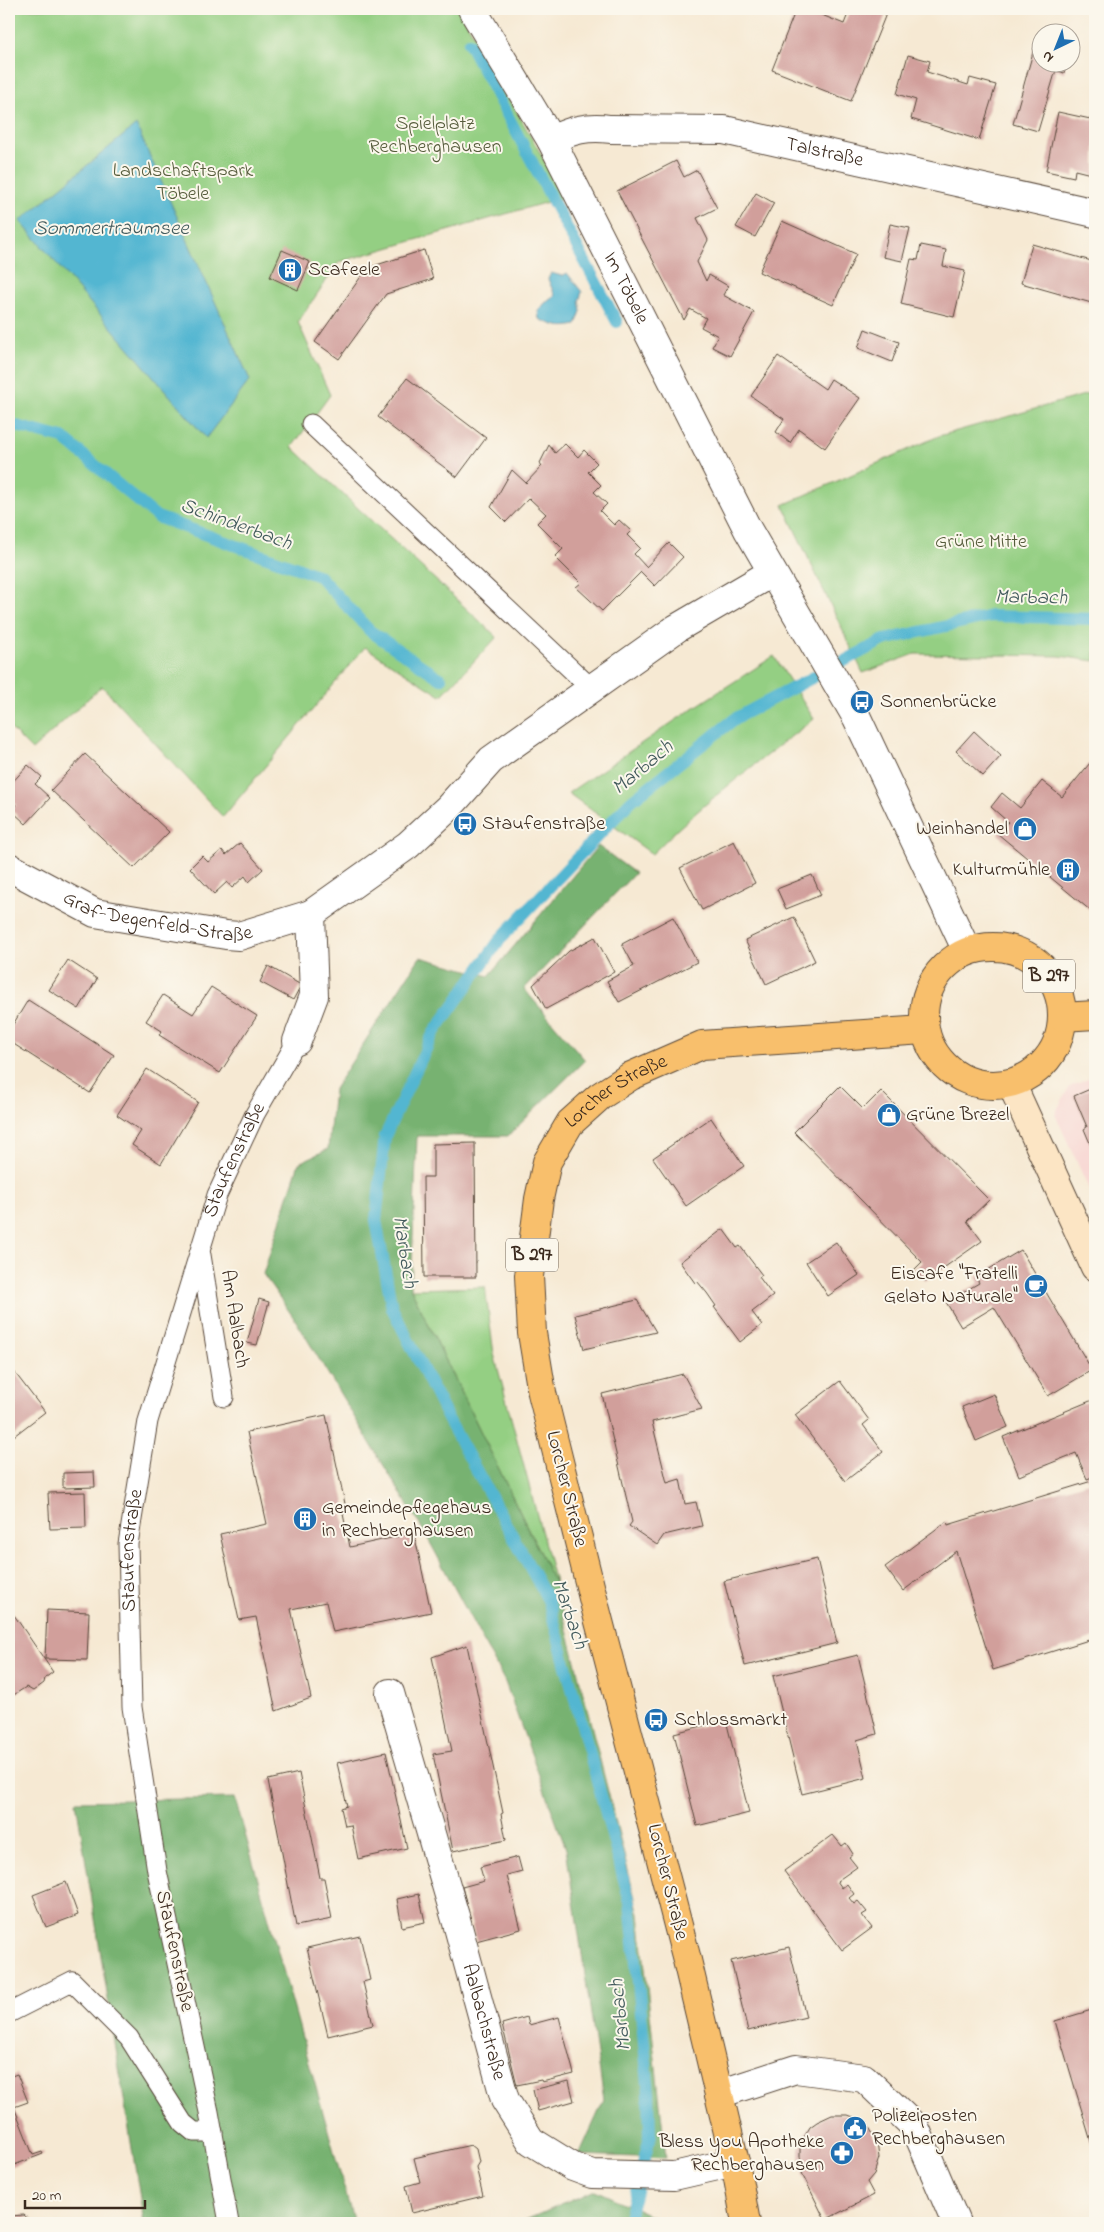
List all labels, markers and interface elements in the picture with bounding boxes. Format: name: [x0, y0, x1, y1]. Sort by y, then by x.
north arrow: [1032, 22, 1082, 72]
text: N: [1038, 46, 1059, 67]
park label: Spielplatz Rechberghausen: [369, 110, 502, 163]
street label: Talstraße: [783, 130, 866, 175]
park label: Landschaftspark Töbele: [113, 157, 254, 209]
water label: Sommertraumsee: [33, 214, 190, 244]
street label: Im Töbele: [595, 247, 656, 329]
place label: Scafeele: [308, 256, 380, 285]
building icon: Scafeele: [277, 257, 303, 283]
water label: Schinderbach: [176, 491, 297, 559]
park label: Grüne Mitte: [935, 528, 1027, 557]
water label: Marbach: [995, 582, 1068, 614]
place label: Sonnenbrücke: [880, 688, 997, 717]
bus stop icon: Sonnenbrücke: [849, 689, 875, 715]
water label: Marbach: [606, 733, 681, 803]
place label: Staufenstraße: [482, 810, 605, 839]
bus stop icon: Staufenstraße: [452, 811, 478, 837]
place label: Weinhandel: [916, 815, 1008, 844]
shop icon: Weinhandel: [1012, 816, 1038, 842]
place label: Kulturmühle: [953, 856, 1050, 885]
building icon: Kulturmühle: [1055, 857, 1081, 883]
street label: Graf-Degenfeld-Straße: [58, 884, 256, 951]
road number: B 297: [1023, 959, 1075, 992]
street label: Lorcher Straße: [558, 1047, 672, 1136]
street label: Staufenstraße: [196, 1097, 273, 1221]
place label: Grüne Brezel: [906, 1101, 1009, 1130]
shop icon: Grüne Brezel: [876, 1102, 902, 1128]
water label: Marbach: [384, 1214, 425, 1291]
road number: B 297: [506, 1238, 558, 1272]
place label: Eiscafe "Fratelli Gelato Naturale": [884, 1260, 1018, 1312]
street label: Am Aalbach: [212, 1268, 256, 1370]
cafe icon: Eiscafe "Fratelli Gelato Naturale": [1023, 1273, 1049, 1299]
street label: Lorcher Straße: [538, 1428, 594, 1550]
street label: Staufenstraße: [113, 1487, 151, 1612]
place label: Gemeindepflegehaus in Rechberghausen: [322, 1494, 491, 1547]
building icon: Gemeindepflegehaus in Rechberghausen: [292, 1506, 318, 1532]
water label: Marbach: [543, 1575, 595, 1654]
place label: Schlossmarkt: [674, 1706, 788, 1735]
bus stop icon: Schlossmarkt: [643, 1707, 669, 1733]
street label: Lorcher Straße: [639, 1821, 695, 1943]
street label: Staufenstraße: [147, 1888, 201, 2014]
street label: Aalbachstraße: [454, 1960, 513, 2083]
water label: Marbach: [602, 1976, 640, 2053]
place label: Polizeiposten Rechberghausen: [872, 2102, 1005, 2155]
public building icon: Polizeiposten Rechberghausen: [842, 2115, 868, 2141]
place label: Bless you Apotheke Rechberghausen: [658, 2128, 824, 2181]
pharmacy icon: Bless you Apotheke Rechberghausen: [829, 2140, 855, 2166]
scale bar: [25, 2177, 145, 2209]
text: 20 m: [32, 2185, 62, 2207]

